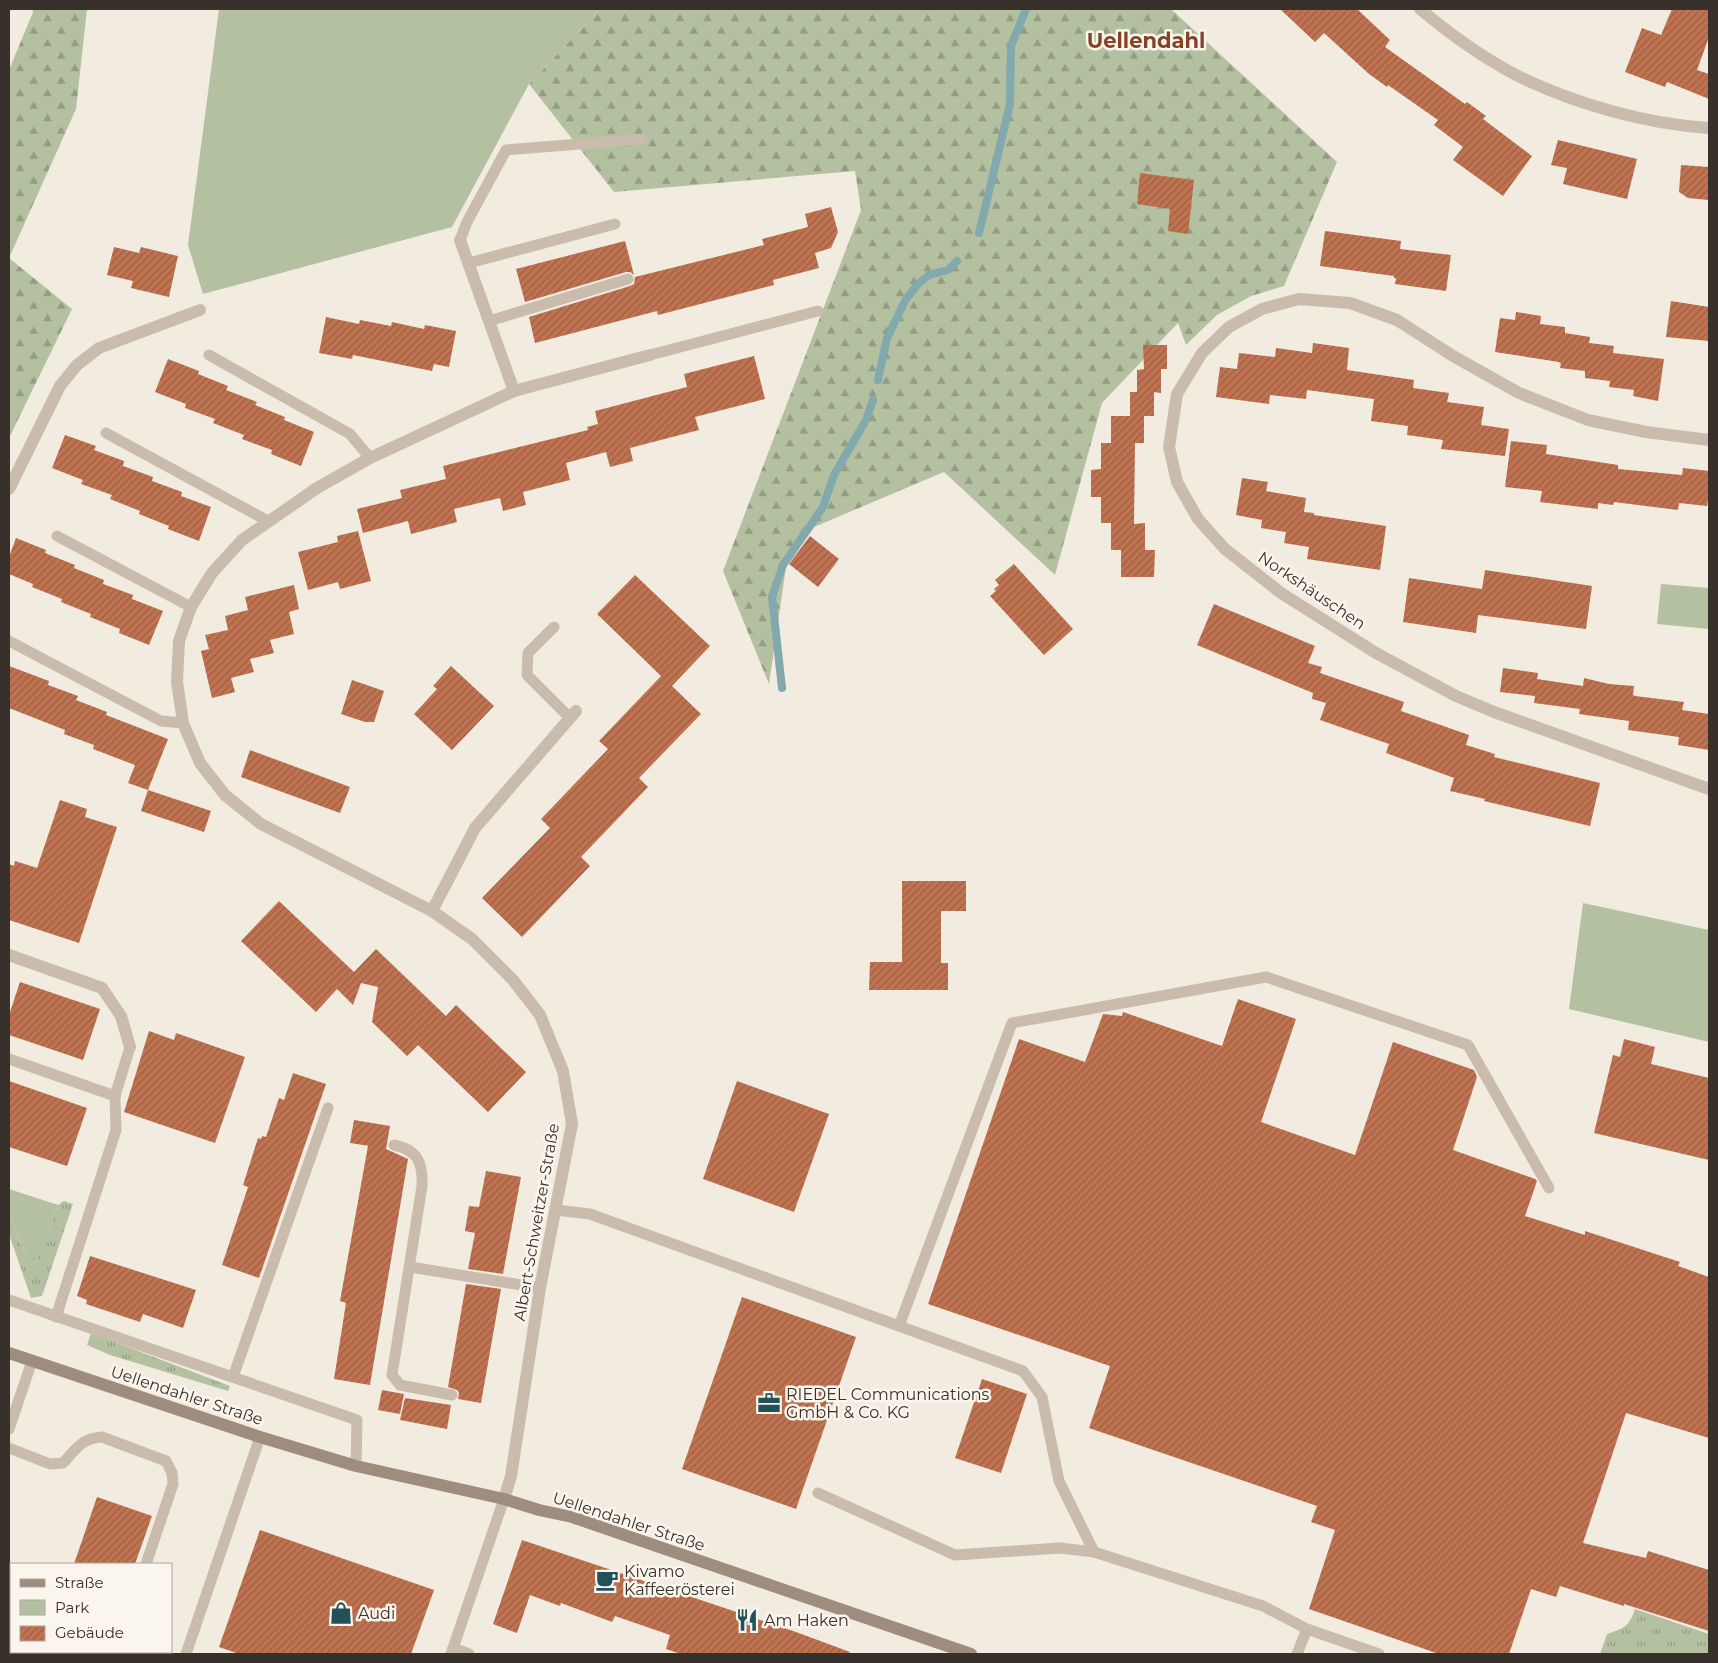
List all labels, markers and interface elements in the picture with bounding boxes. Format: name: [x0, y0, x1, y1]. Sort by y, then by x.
district label: Uellendahl: [1087, 28, 1205, 53]
street label: Norkshäuschen: [1254, 547, 1369, 633]
street label: Albert-Schweitzer-Straße: [510, 1122, 563, 1322]
street label: Uellendahler Straße: [108, 1362, 265, 1429]
place label: RIEDEL Communications GmbH & Co. KG: [786, 1385, 990, 1422]
office icon: RIEDEL Communications GmbH & Co. KG: [756, 1390, 782, 1416]
street label: Uellendahler Straße: [550, 1488, 707, 1555]
place label: Kivamo Kaffeerösterei: [624, 1562, 735, 1599]
legend: [10, 1563, 172, 1653]
cafe icon: Kivamo Kaffeerösterei: [594, 1567, 620, 1593]
text: Straße: [55, 1573, 104, 1592]
text: Park: [55, 1598, 89, 1617]
shop icon: Audi: [328, 1600, 354, 1626]
place label: Audi: [358, 1604, 395, 1623]
restaurant icon: Am Haken: [734, 1607, 760, 1633]
place label: Am Haken: [764, 1611, 849, 1630]
text: Gebäude: [55, 1623, 124, 1642]

